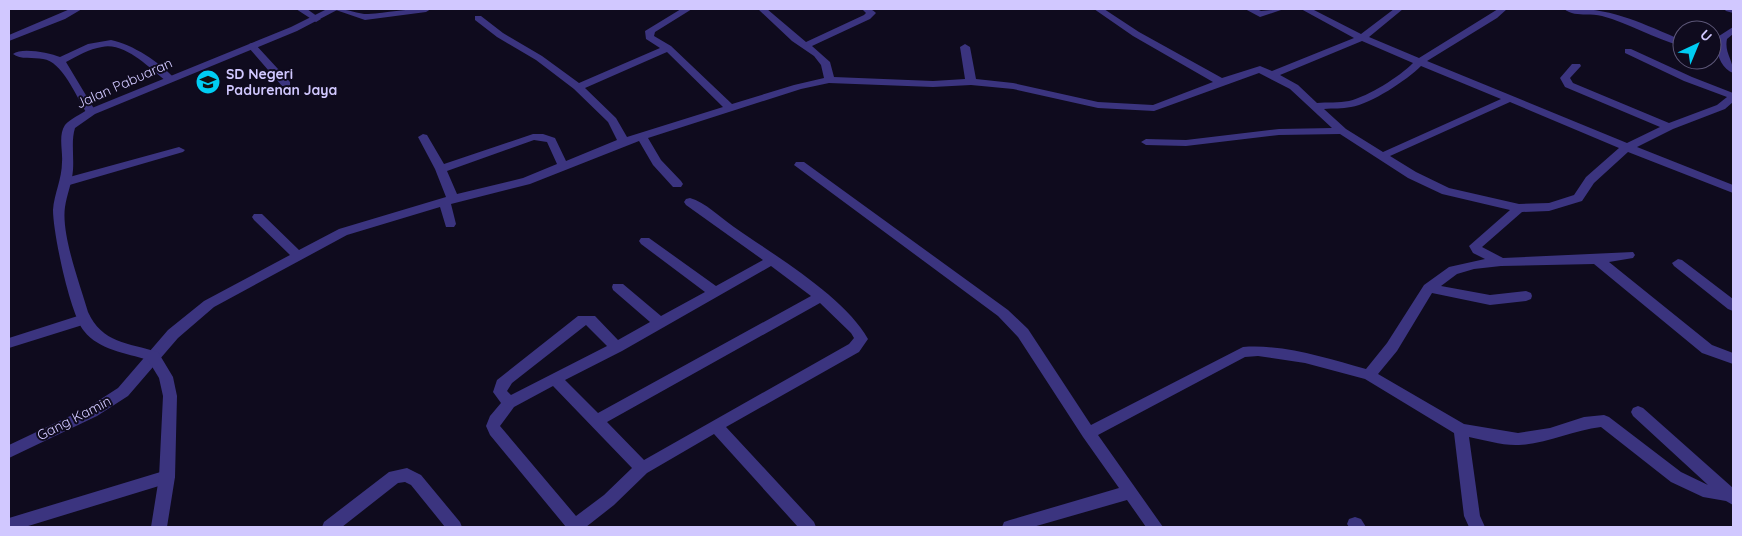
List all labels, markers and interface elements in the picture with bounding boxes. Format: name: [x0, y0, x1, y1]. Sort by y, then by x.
north arrow: [1672, 20, 1722, 70]
text: U: [1696, 26, 1716, 46]
street label: Jalan Pabuaran: [73, 54, 175, 112]
place label: SD Negeri Padurenan Jaya: [226, 65, 337, 99]
school or university icon: SD Negeri Padurenan Jaya: [195, 69, 221, 95]
street label: Gang Kamin: [34, 392, 114, 444]

